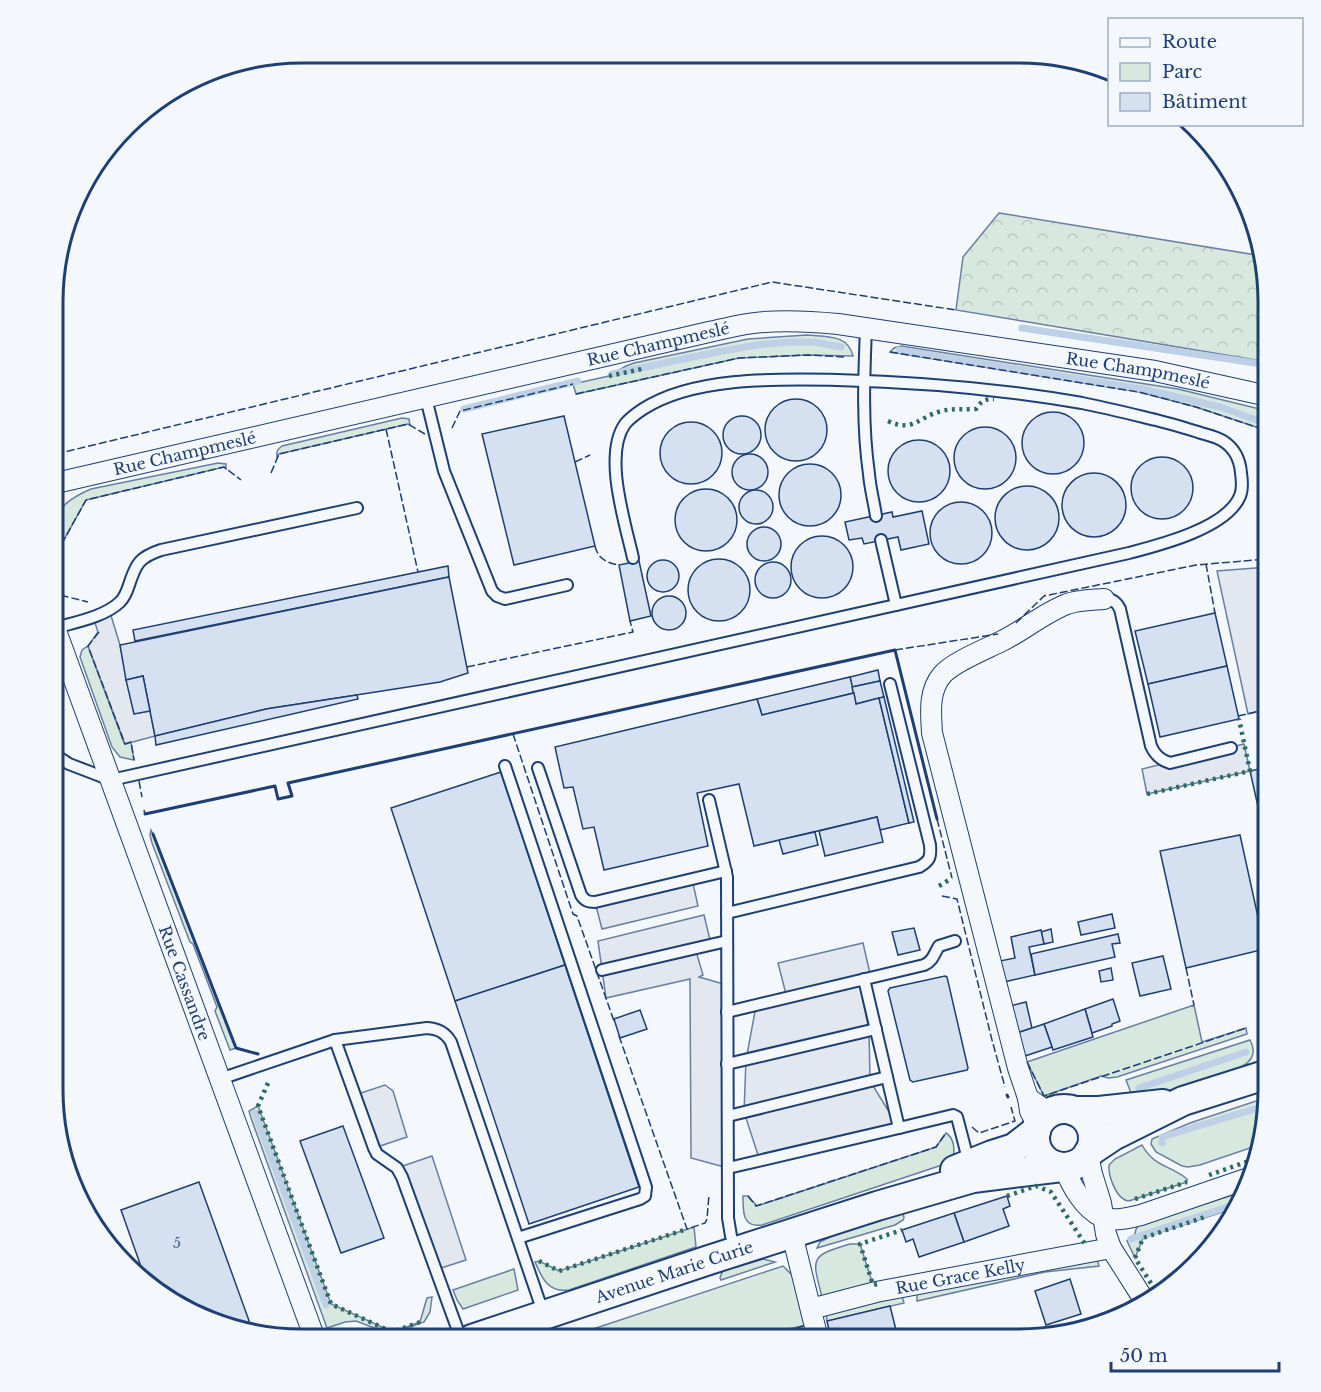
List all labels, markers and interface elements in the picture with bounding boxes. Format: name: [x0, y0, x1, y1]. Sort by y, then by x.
legend: [1108, 18, 1303, 126]
text: Route: [1162, 31, 1217, 53]
text: Parc: [1162, 61, 1203, 83]
text: Bâtiment: [1162, 91, 1248, 113]
street label: Rue Champmeslé: [585, 318, 731, 370]
street label: Rue Champmeslé: [1065, 348, 1212, 393]
street label: Rue Champmeslé: [111, 427, 258, 479]
street label: Rue Cassandre: [155, 923, 215, 1043]
house number: 5: [173, 1234, 181, 1252]
street label: Avenue Marie Curie: [592, 1237, 755, 1307]
street label: Rue Grace Kelly: [894, 1254, 1028, 1298]
scale bar: [1111, 1335, 1279, 1373]
text: 50 m: [1120, 1345, 1168, 1367]

